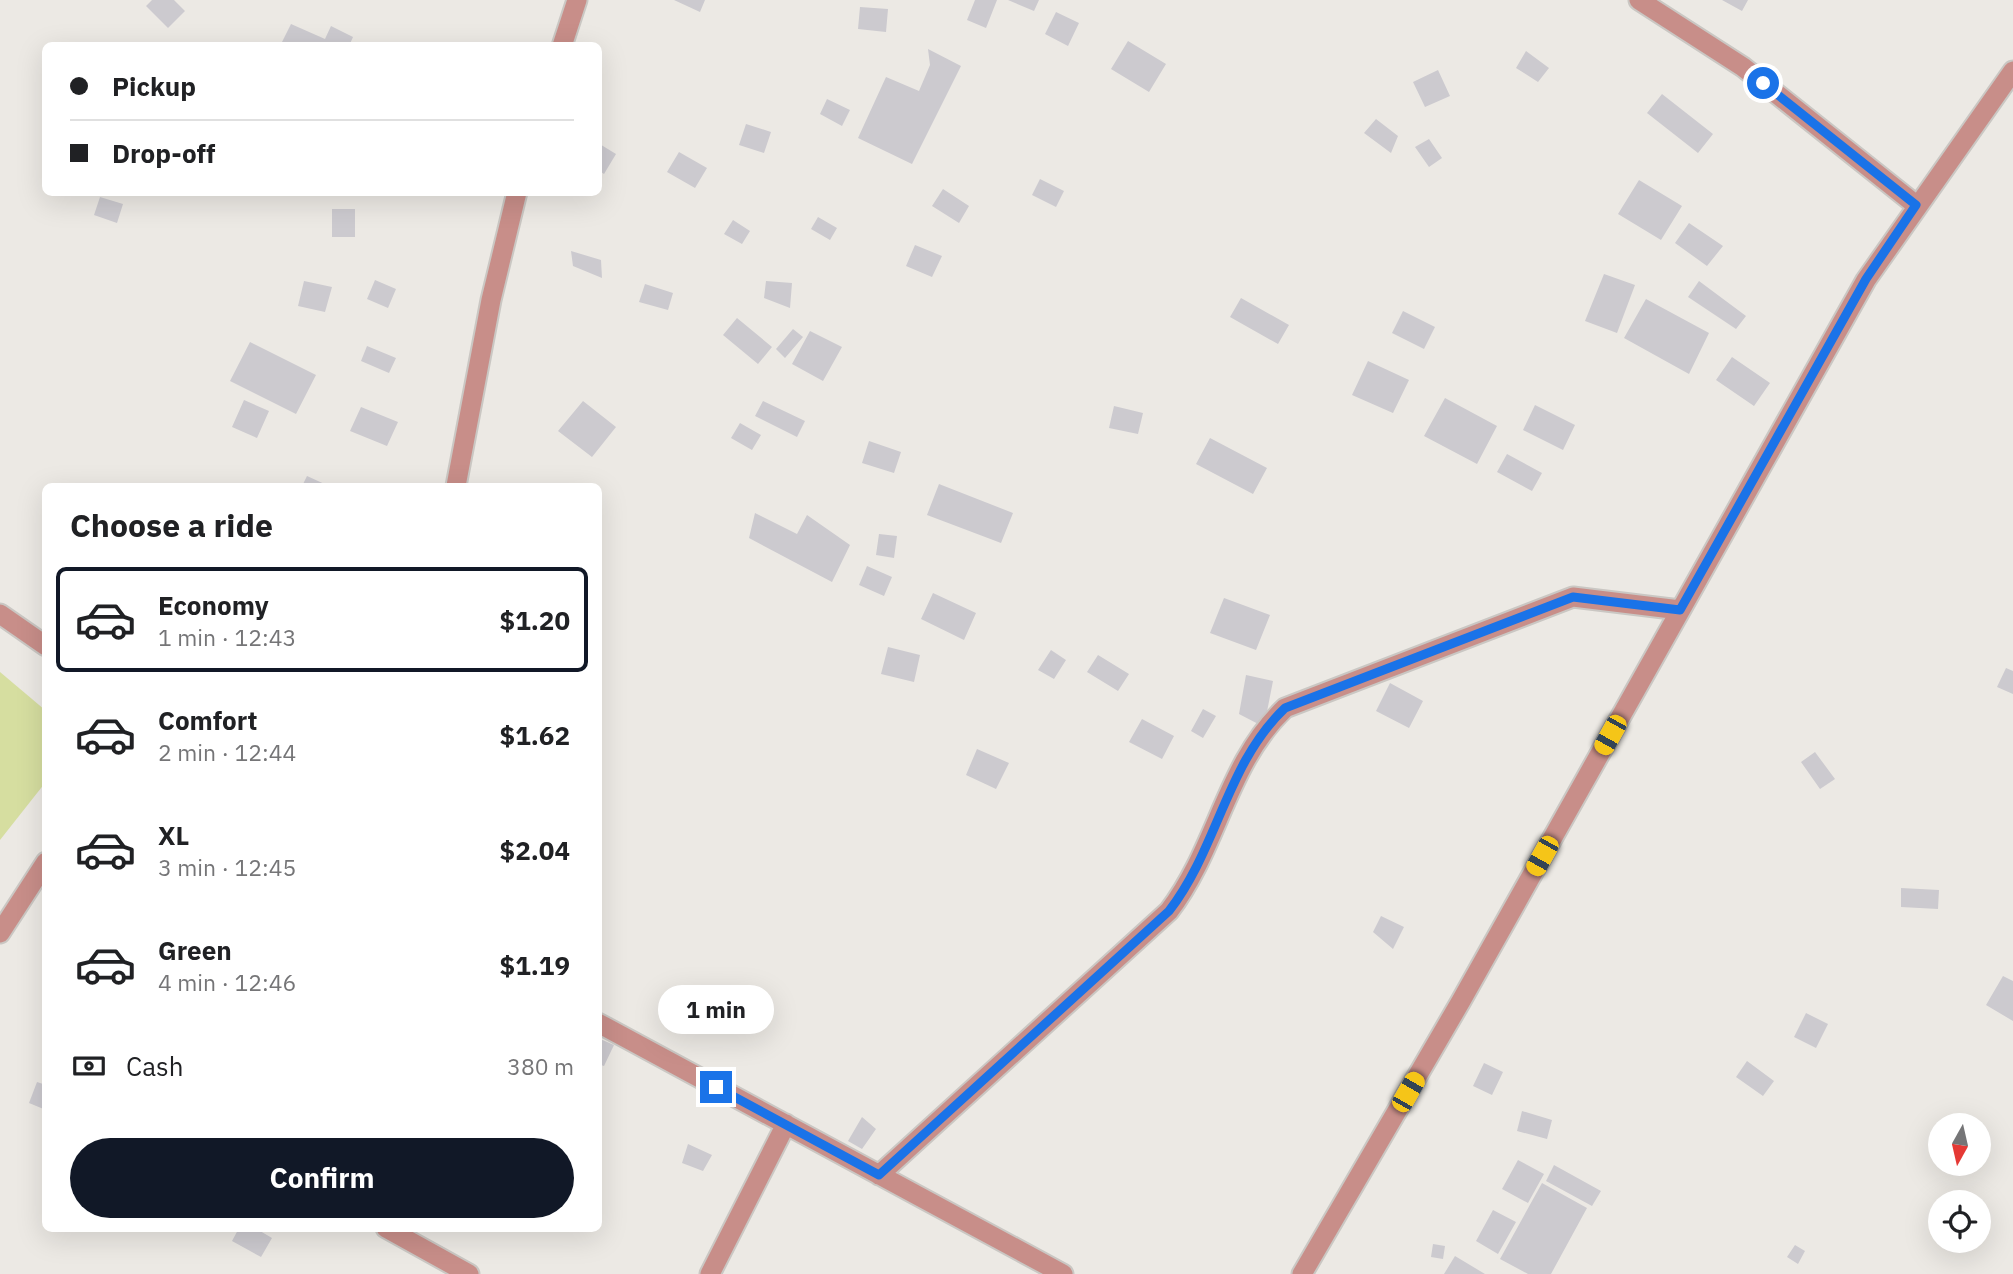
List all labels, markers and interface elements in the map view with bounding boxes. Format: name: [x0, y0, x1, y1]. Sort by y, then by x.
route start: [1747, 67, 1779, 99]
text: Pickup: [112, 69, 196, 103]
text: Drop-off: [112, 136, 215, 170]
text: Choose a ride: [70, 504, 273, 546]
icon: car: [74, 588, 137, 651]
text: Economy: [158, 588, 269, 622]
text: $1.20: [500, 603, 570, 637]
text: 1 min · 12:43: [158, 622, 296, 652]
icon: car: [74, 703, 137, 766]
text: Comfort: [158, 703, 257, 737]
car: [1591, 712, 1630, 758]
text: $1.62: [500, 718, 570, 752]
text: 2 min · 12:44: [158, 737, 296, 767]
icon: car: [74, 818, 137, 881]
text: XL: [158, 818, 189, 852]
text: $2.04: [500, 833, 570, 867]
car: [1523, 833, 1562, 879]
text: 3 min · 12:45: [158, 852, 296, 882]
icon: car: [74, 933, 137, 996]
text: Green: [158, 933, 232, 967]
text: $1.19: [500, 948, 570, 982]
text: 4 min · 12:46: [158, 967, 296, 997]
callout: 1 min: [658, 986, 774, 1034]
text: 1 min: [686, 994, 746, 1024]
icon: cash: [70, 1047, 108, 1085]
text: Cash: [126, 1049, 183, 1083]
text: 380 m: [507, 1051, 574, 1081]
car: [1389, 1069, 1428, 1115]
route end: [700, 1071, 732, 1103]
north arrow: [1928, 1113, 1992, 1176]
map controls: [1928, 1113, 1991, 1253]
button: Confirm: [70, 1138, 574, 1218]
button: locate: [1928, 1190, 1991, 1253]

